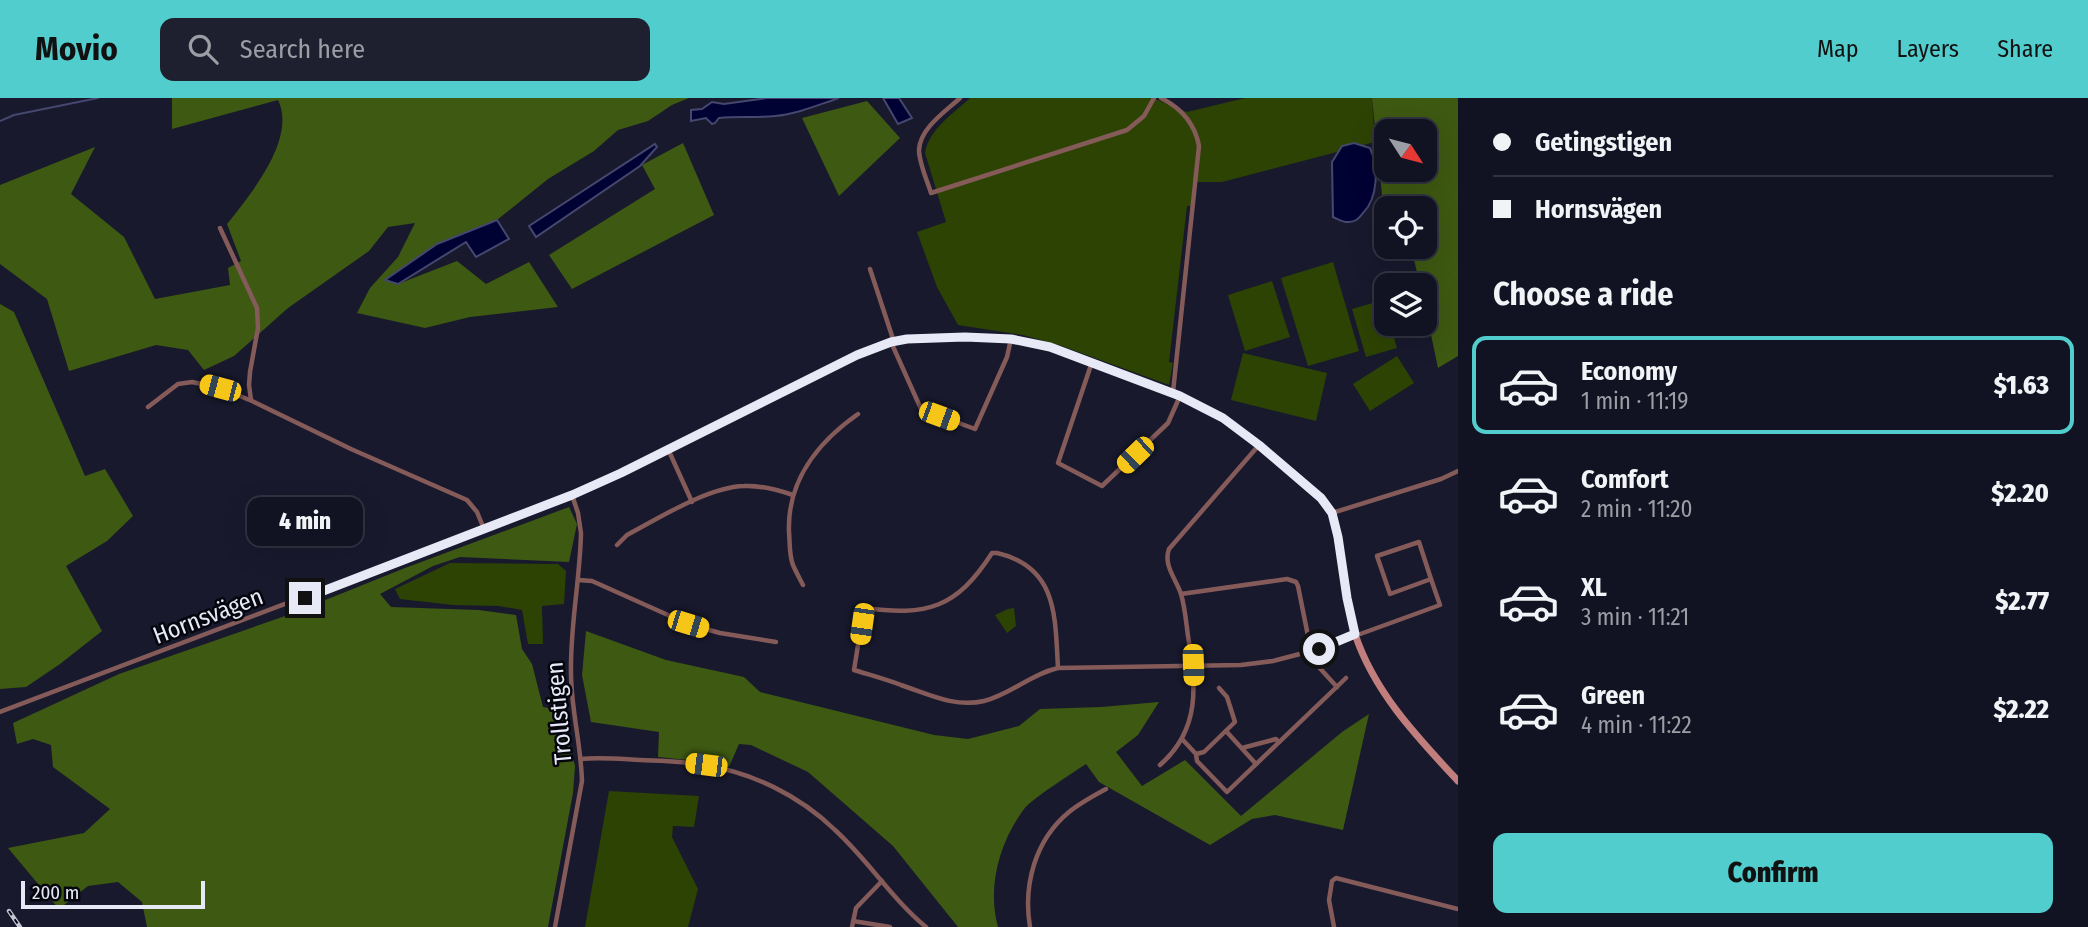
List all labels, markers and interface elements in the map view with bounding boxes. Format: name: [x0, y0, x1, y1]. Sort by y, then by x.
search box: [160, 18, 650, 81]
text: Movio: [35, 29, 118, 69]
icon: search: [184, 30, 222, 68]
text: Search here: [240, 34, 365, 65]
text: Map: [1817, 35, 1859, 63]
text: Layers: [1897, 35, 1959, 63]
text: Share: [1997, 35, 2053, 63]
north arrow: [1374, 119, 1437, 182]
map controls: [1374, 119, 1437, 336]
text: Getingstigen: [1535, 127, 1672, 158]
text: Hornsvägen: [1535, 194, 1662, 225]
button: locate: [1374, 196, 1437, 259]
button: layers: [1374, 273, 1437, 336]
text: Choose a ride: [1493, 275, 1674, 313]
icon: car: [1497, 354, 1560, 417]
text: Economy: [1581, 356, 1677, 387]
text: $1.63: [1994, 370, 2049, 401]
car: [197, 372, 244, 404]
text: 1 min · 11:19: [1581, 387, 1688, 415]
car: [916, 399, 963, 433]
car: [1113, 433, 1158, 477]
icon: car: [1497, 462, 1560, 525]
text: Comfort: [1581, 464, 1669, 495]
text: $2.20: [1991, 478, 2049, 509]
text: 2 min · 11:20: [1581, 495, 1692, 523]
callout: 4 min: [247, 496, 363, 546]
text: 4 min: [279, 507, 331, 535]
icon: car: [1497, 570, 1560, 633]
text: XL: [1581, 572, 1607, 603]
street label: Hornsvägen: [149, 582, 267, 650]
route end: [289, 582, 321, 614]
text: $2.77: [1995, 586, 2049, 617]
car: [849, 602, 876, 646]
text: 3 min · 11:21: [1581, 603, 1689, 631]
car: [665, 608, 712, 640]
route start: [1303, 633, 1335, 665]
car: [1182, 644, 1205, 686]
street label: Trollstigen: [541, 661, 577, 765]
icon: car: [1497, 678, 1560, 741]
text: Green: [1581, 680, 1645, 711]
text: $2.22: [1993, 694, 2049, 725]
text: 4 min · 11:22: [1581, 711, 1692, 739]
car: [684, 752, 729, 778]
button: Confirm: [1493, 833, 2053, 913]
scale bar: [21, 878, 205, 910]
text: 200 m: [32, 881, 79, 904]

